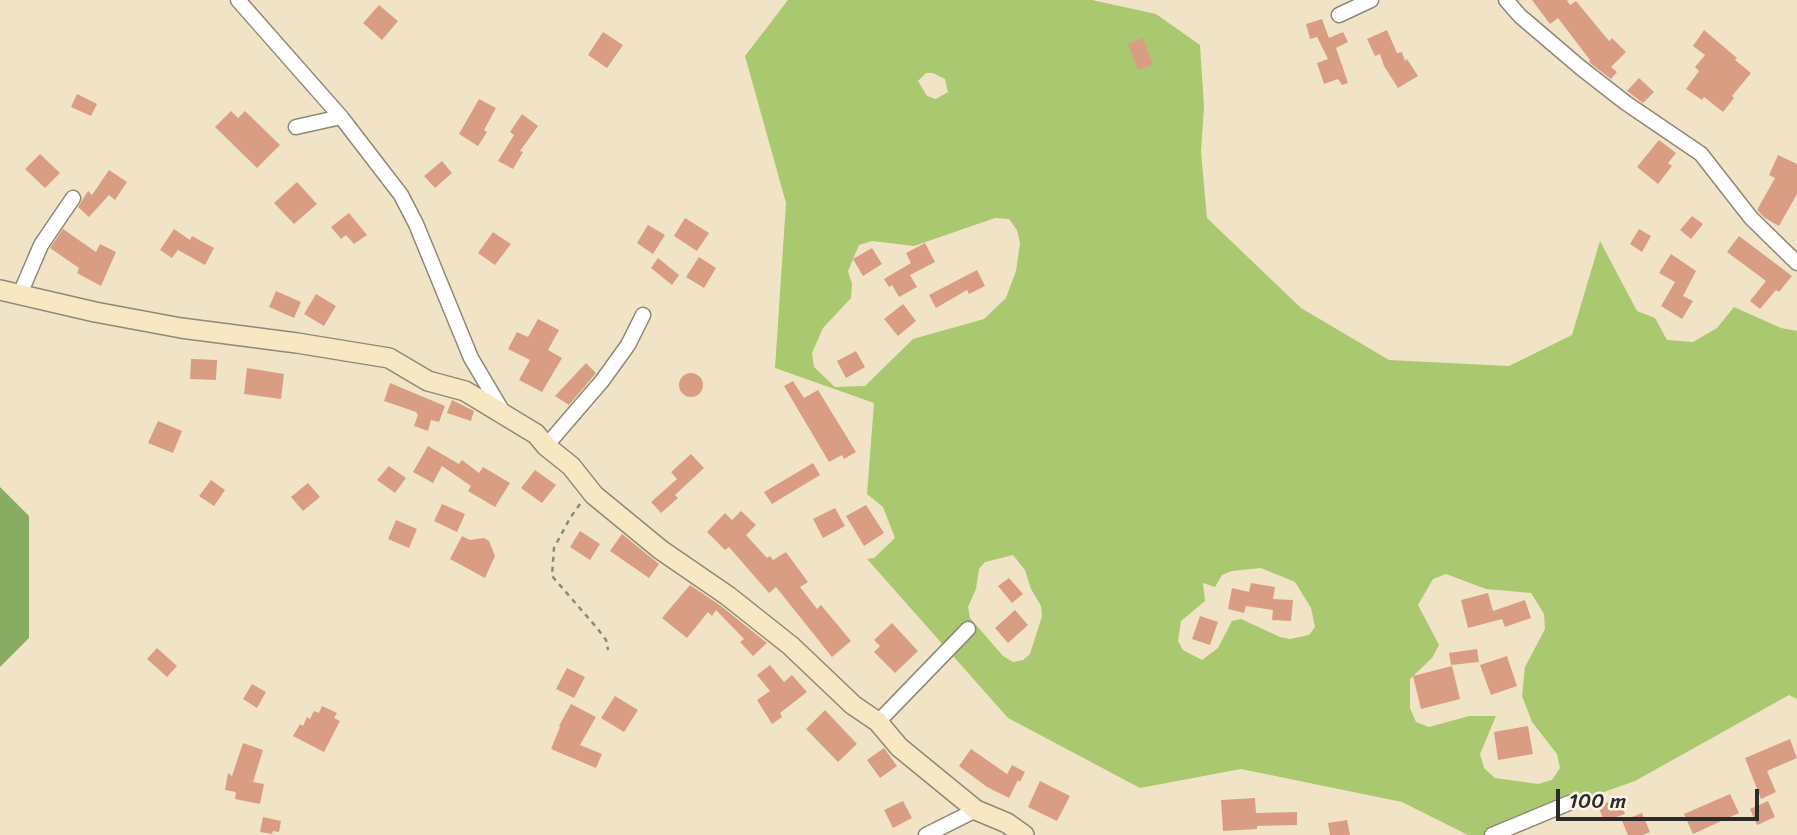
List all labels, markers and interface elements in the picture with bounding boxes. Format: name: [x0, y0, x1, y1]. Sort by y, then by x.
scale bar: [1559, 776, 1762, 820]
text: 100 m: [1569, 782, 1626, 820]

